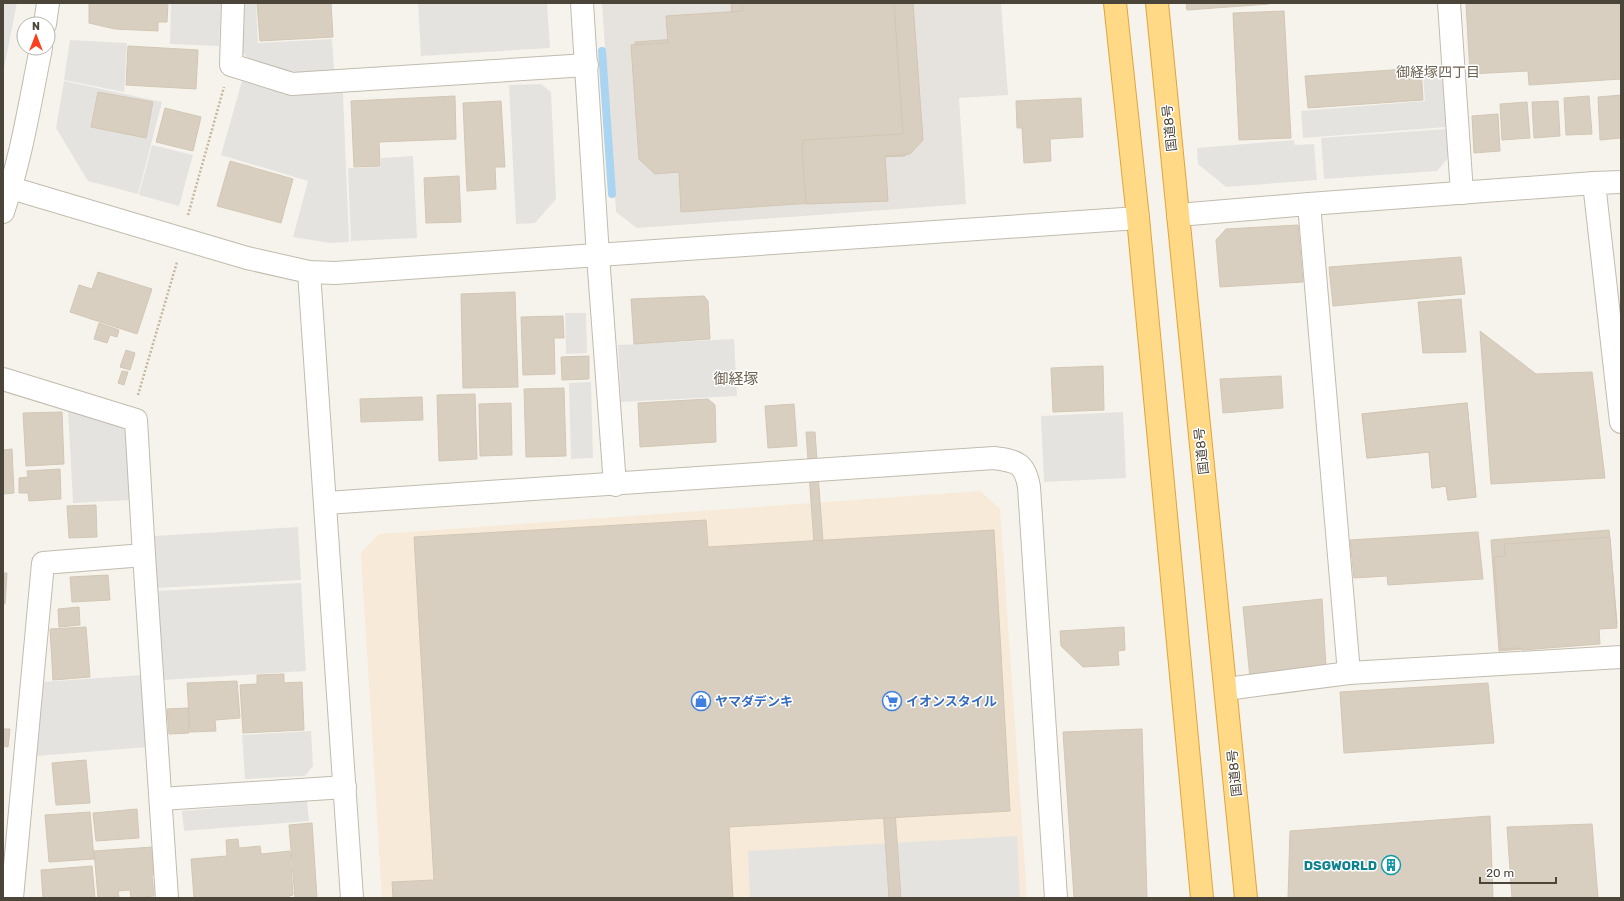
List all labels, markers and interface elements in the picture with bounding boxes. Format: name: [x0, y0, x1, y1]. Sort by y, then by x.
north arrow: [16, 16, 56, 56]
text: N: [32, 20, 40, 33]
district label: 御経塚四丁目: [1396, 64, 1480, 81]
street label: 国道8号: [1160, 104, 1179, 152]
district label: 御経塚: [713, 370, 759, 388]
street label: 国道8号: [1192, 427, 1211, 475]
shop icon: ヤマダデンキ: [690, 690, 712, 712]
supermarket icon: イオンスタイル: [881, 690, 903, 712]
place label: ヤマダデンキ: [715, 694, 793, 709]
place label: イオンスタイル: [906, 694, 997, 709]
street label: 国道8号: [1225, 749, 1244, 797]
building icon: DSGWORLD: [1380, 854, 1402, 876]
place label: DSGWORLD: [1304, 858, 1377, 873]
scale bar: [1480, 859, 1556, 885]
text: 20 m: [1486, 866, 1514, 880]

